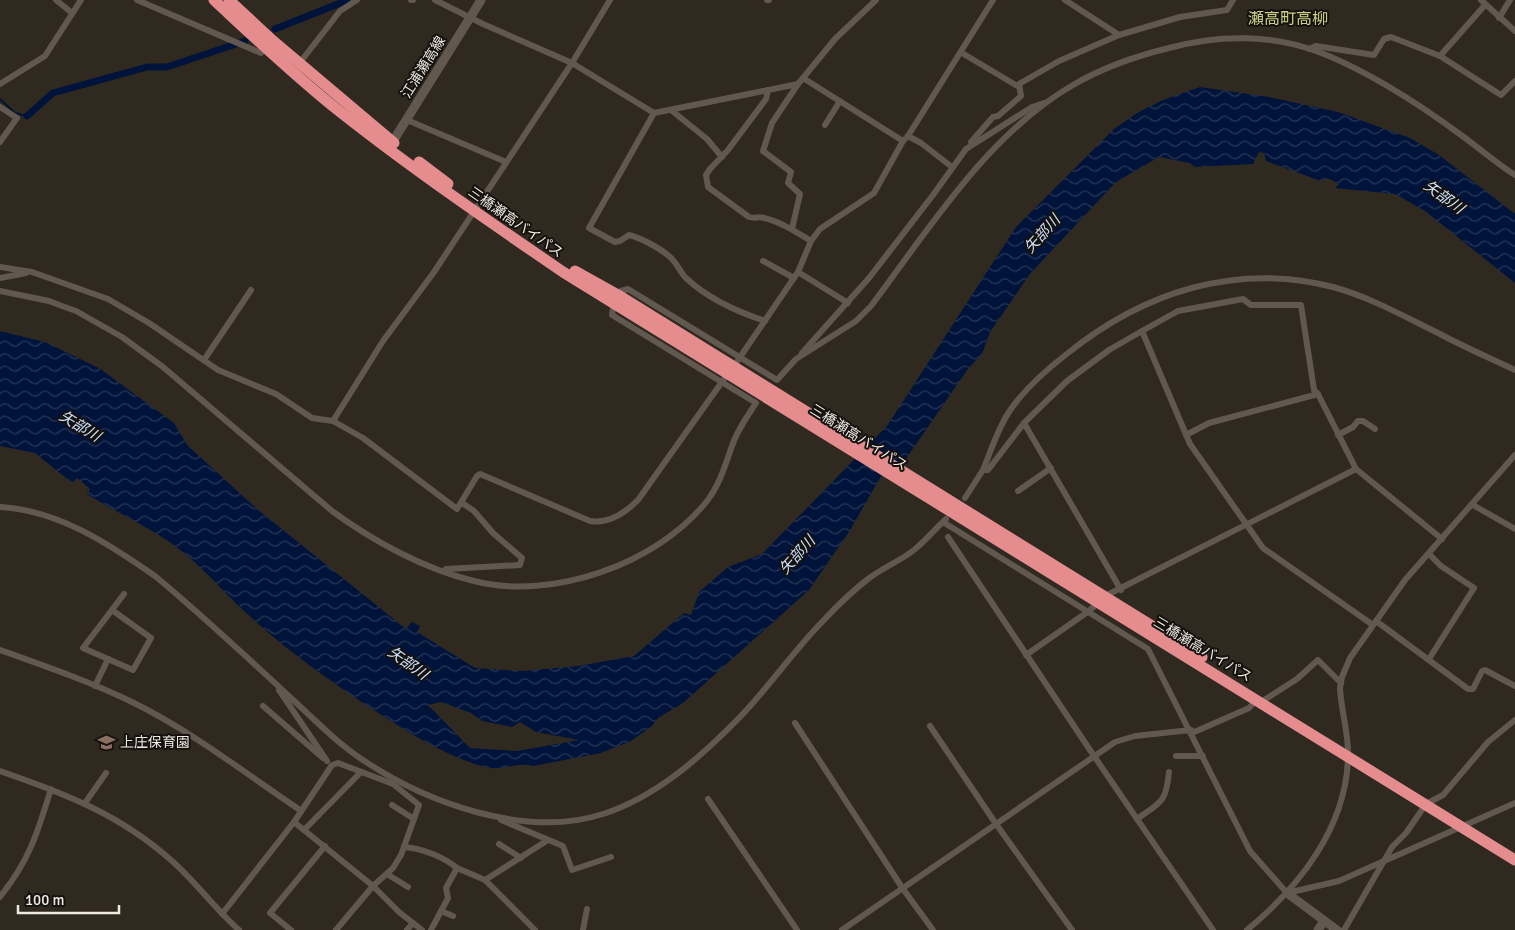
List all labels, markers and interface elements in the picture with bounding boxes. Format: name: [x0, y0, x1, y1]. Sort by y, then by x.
district label: 瀬高町高柳: [1248, 9, 1328, 29]
street label: 江浦瀬高線: [398, 33, 449, 101]
water label: 矢部川: [1421, 176, 1469, 219]
street label: 三橋瀬高バイパス: [465, 183, 566, 261]
water label: 矢部川: [1020, 210, 1065, 257]
street label: 三橋瀬高バイパス: [807, 401, 911, 474]
water label: 矢部川: [56, 407, 106, 446]
water label: 矢部川: [775, 531, 820, 578]
street label: 三橋瀬高バイパス: [1150, 613, 1255, 685]
water label: 矢部川: [384, 643, 433, 684]
school or university icon: 上庄保育園: [96, 732, 116, 752]
place label: 上庄保育園: [120, 734, 190, 751]
scale bar: [18, 882, 119, 914]
text: 100 m: [25, 891, 65, 909]

